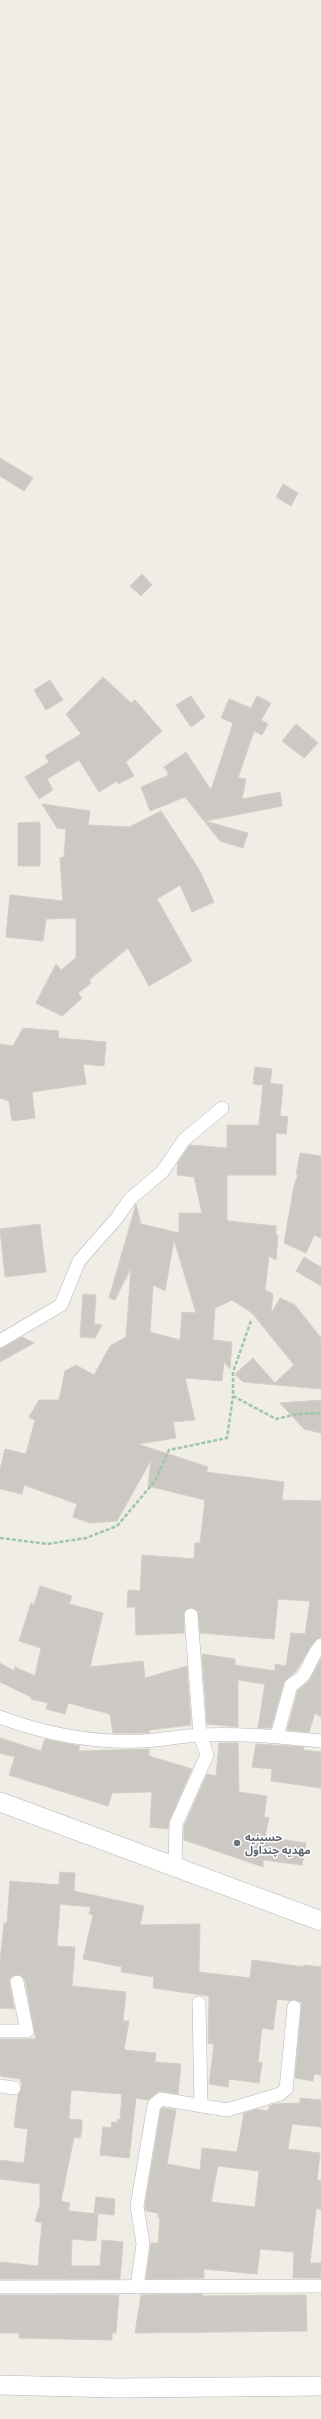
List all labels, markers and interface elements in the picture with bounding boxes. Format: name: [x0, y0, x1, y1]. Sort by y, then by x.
place label: حسینیه مهدیه چنداول: [245, 1830, 311, 1858]
marker: حسینیه مهدیه چنداول: [232, 1838, 242, 1848]

